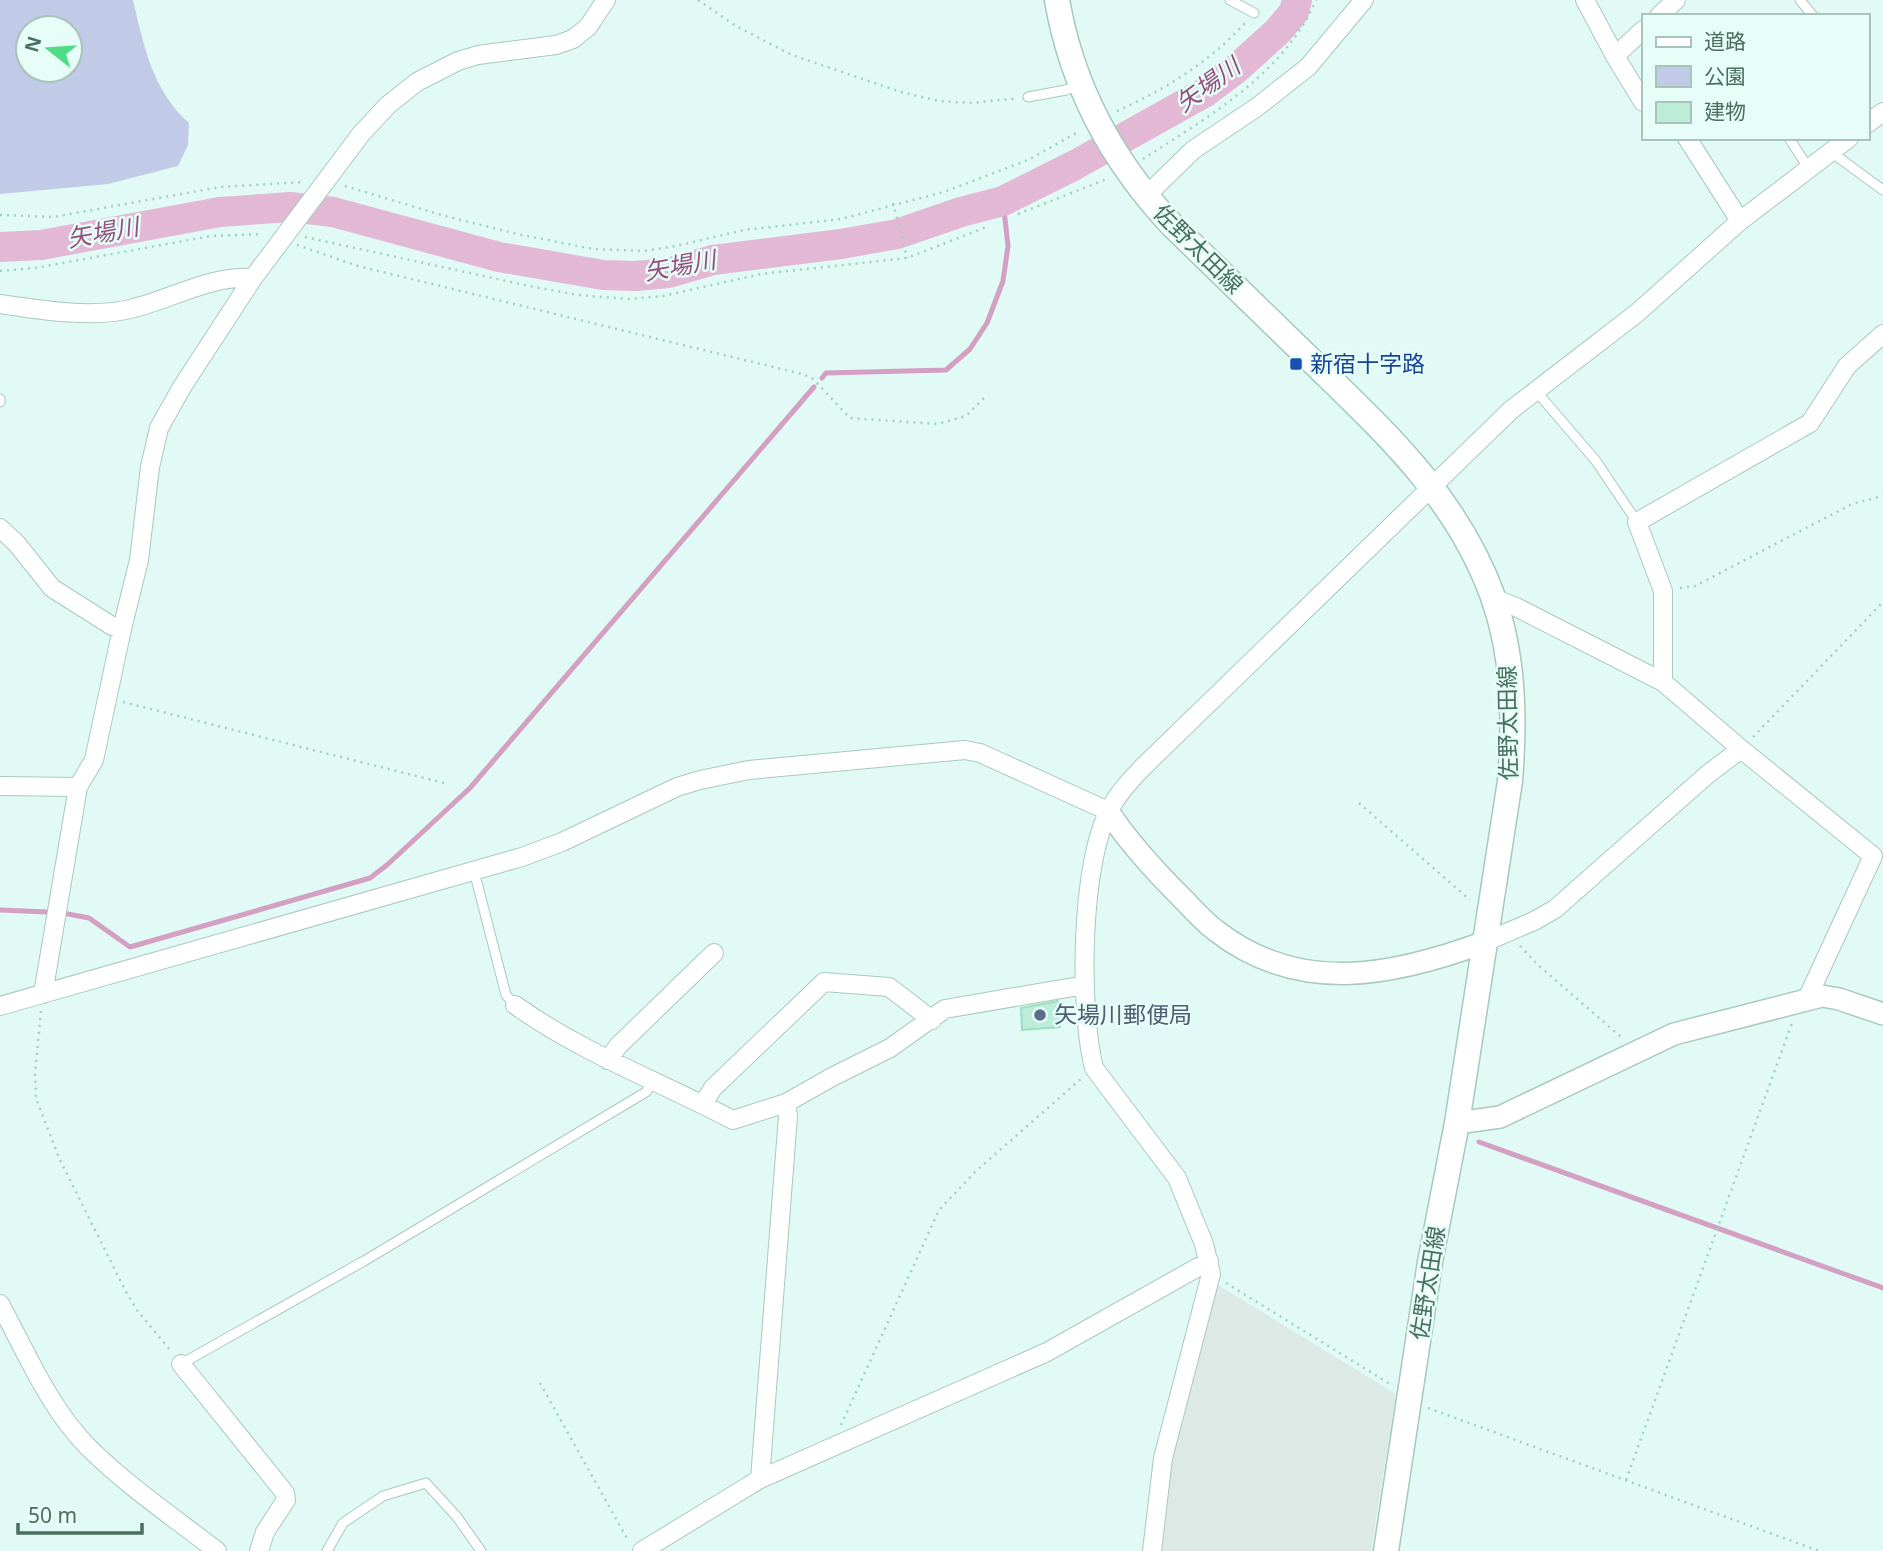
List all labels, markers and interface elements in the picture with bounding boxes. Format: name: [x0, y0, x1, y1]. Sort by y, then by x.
north arrow: [14, 14, 84, 84]
legend: [1642, 14, 1869, 140]
text: 道路: [1704, 27, 1746, 55]
text: N: [18, 33, 47, 55]
water label: 矢場川: [1168, 48, 1248, 118]
text: 公園: [1704, 62, 1746, 90]
text: 建物: [1704, 97, 1746, 125]
street label: 佐野太田線: [1147, 196, 1251, 300]
water label: 矢場川: [64, 209, 144, 254]
water label: 矢場川: [641, 242, 721, 287]
place label: 新宿十字路: [1310, 347, 1425, 379]
marker: 新宿十字路: [1288, 356, 1304, 372]
street label: 佐野太田線: [1490, 665, 1524, 781]
place label: 矢場川郵便局: [1054, 998, 1192, 1030]
marker: 矢場川郵便局: [1032, 1007, 1048, 1023]
street label: 佐野太田線: [1402, 1224, 1452, 1342]
scale bar: [18, 1492, 142, 1536]
text: 50 m: [28, 1501, 77, 1529]

